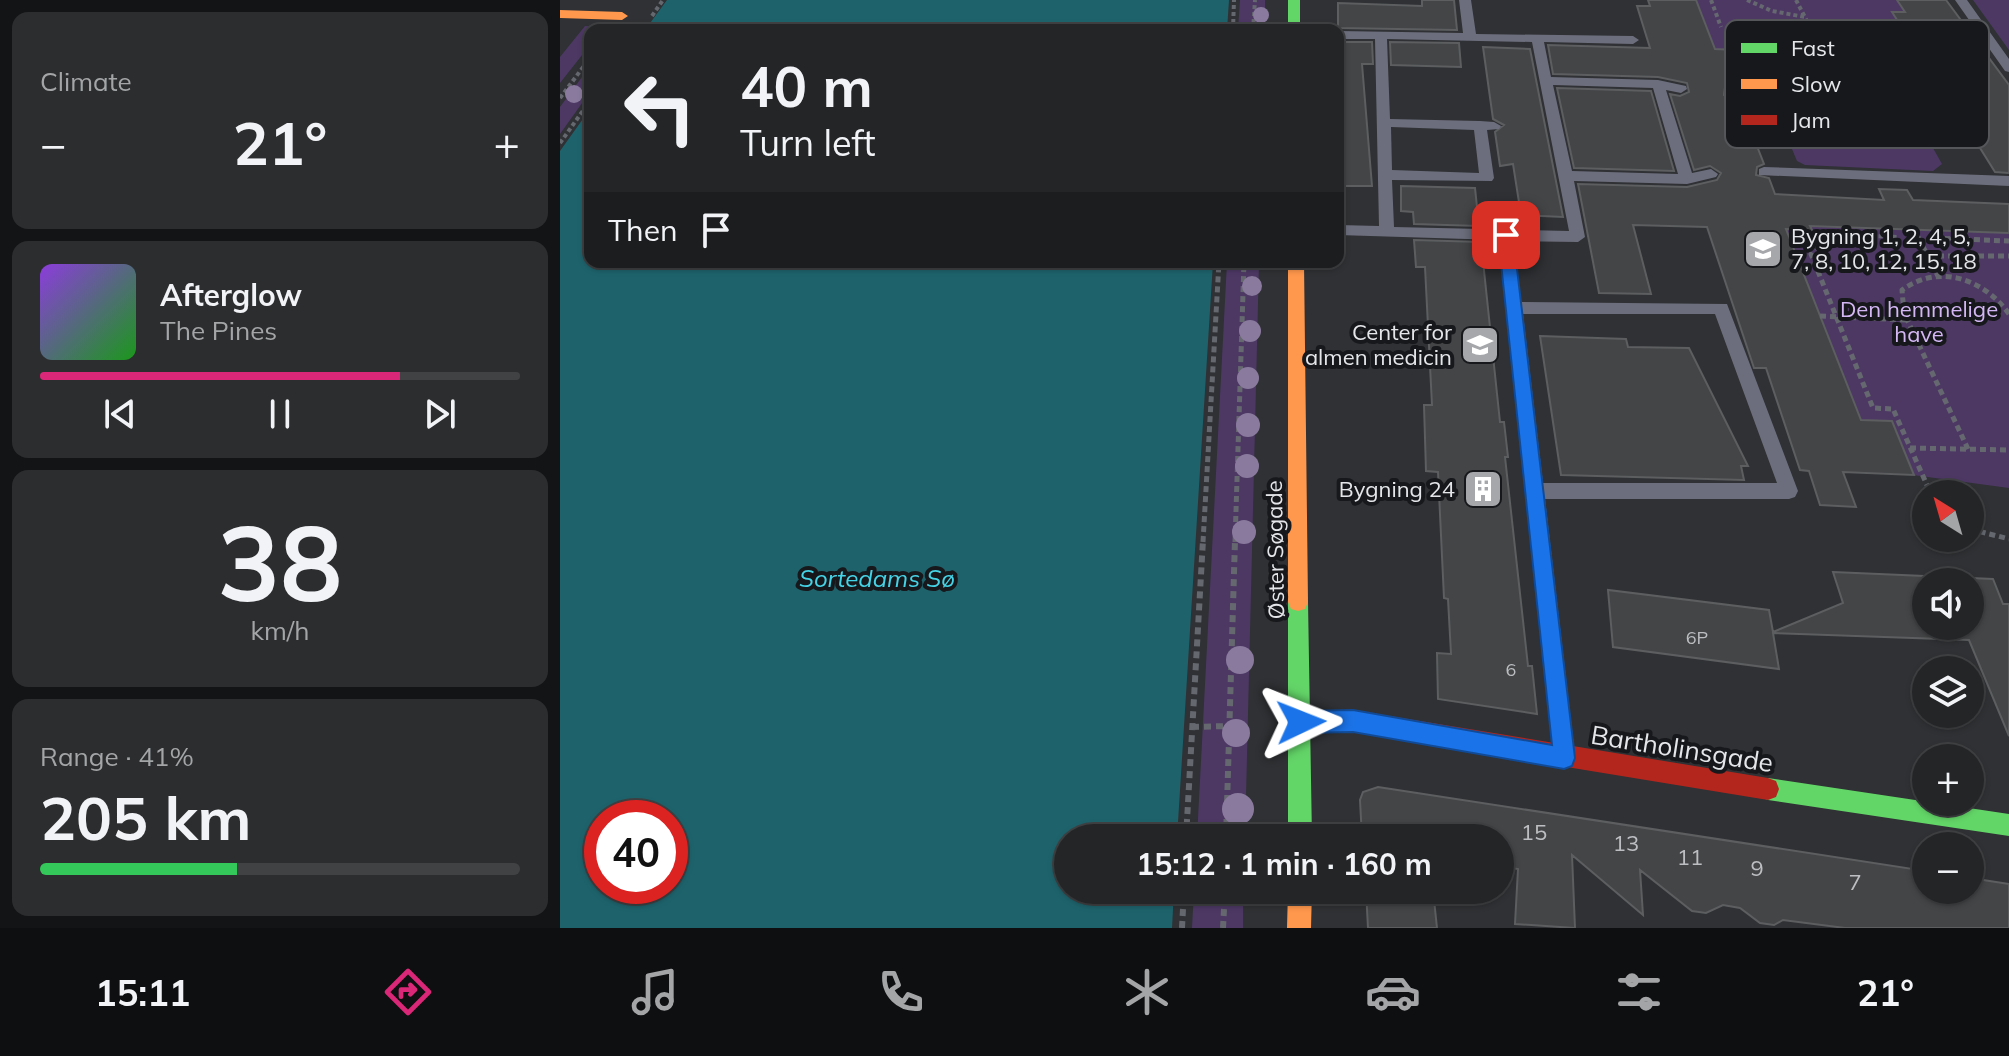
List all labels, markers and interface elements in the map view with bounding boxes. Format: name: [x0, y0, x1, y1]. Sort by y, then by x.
legend: [1725, 20, 1989, 148]
text: Fast: [1791, 34, 1835, 62]
text: 40 m: [740, 51, 873, 121]
icon: left: [608, 56, 712, 160]
text: Climate: [40, 65, 132, 98]
text: Slow: [1791, 70, 1841, 98]
text: 21°: [233, 105, 327, 180]
text: Jam: [1791, 106, 1831, 134]
text: −: [40, 116, 66, 171]
text: +: [494, 116, 520, 171]
text: Turn left: [740, 120, 876, 165]
pin: [1472, 201, 1540, 269]
icon: arrive: [694, 208, 738, 252]
text: Then: [608, 211, 678, 249]
icon: arrive: [1484, 213, 1528, 257]
place label: Bygning 1, 2, 4, 5, 7, 8, 10, 12, 15, 18: [1791, 222, 1977, 275]
school or university icon: Bygning 1, 2, 4, 5, 7, 8, 10, 12, 15, 18: [1742, 228, 1784, 270]
text: Afterglow: [160, 276, 302, 314]
park label: Den hemmelige have: [1840, 295, 1998, 348]
text: The Pines: [160, 314, 277, 347]
place label: Center for almen medicin: [1305, 318, 1452, 371]
school or university icon: Center for almen medicin: [1459, 324, 1501, 366]
icon: previous: [98, 392, 142, 436]
icon: pause: [258, 392, 302, 436]
icon: next: [418, 392, 462, 436]
building icon: Bygning 24: [1462, 468, 1504, 510]
place label: Bygning 24: [1339, 475, 1455, 503]
street label: Øster Søgade: [1260, 480, 1290, 620]
north arrow: [1912, 480, 1984, 552]
map controls: [1912, 480, 1984, 904]
text: 38: [218, 496, 342, 627]
water label: Sortedams Sø: [799, 563, 955, 593]
button: sound: [1912, 568, 1984, 640]
text: km/h: [251, 614, 309, 647]
house number: 6P: [1686, 626, 1708, 649]
button: layers: [1912, 656, 1984, 728]
house number: 6: [1506, 658, 1516, 681]
position arrow: [1259, 680, 1343, 764]
street label: Bartholinsgade: [1589, 718, 1776, 779]
text: Range · 41%: [40, 740, 194, 773]
button: +: [1912, 744, 1984, 816]
text: 205 km: [40, 780, 252, 855]
speed limit sign: 40: [584, 800, 688, 904]
house number: 15: [1521, 818, 1547, 846]
house number: 13: [1613, 829, 1639, 857]
button: −: [1912, 832, 1984, 904]
house number: 11: [1677, 843, 1703, 871]
text: 15:12 · 1 min · 160 m: [1136, 845, 1432, 883]
house number: 9: [1750, 854, 1764, 882]
house number: 7: [1848, 868, 1862, 896]
icon: directions: [380, 964, 436, 1020]
icon: music: [627, 964, 683, 1020]
icon: phone: [873, 964, 929, 1020]
icon: climate: [1119, 964, 1175, 1020]
icon: car: [1365, 964, 1421, 1020]
icon: filters: [1611, 964, 1667, 1020]
text: 15:11: [95, 970, 190, 1015]
text: 21°: [1857, 970, 1914, 1015]

